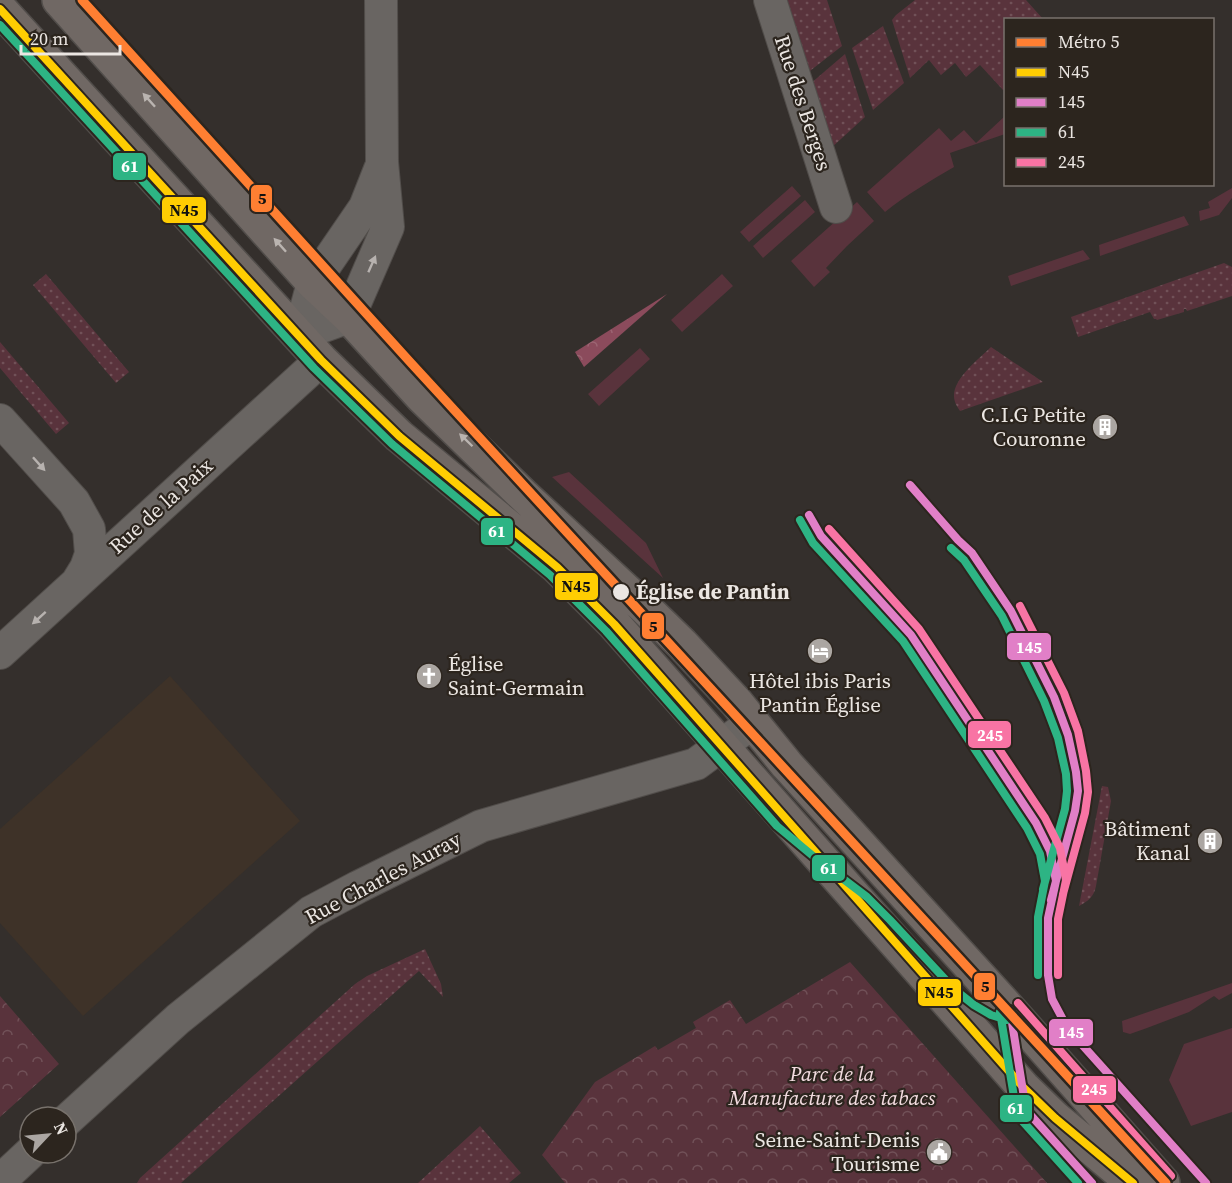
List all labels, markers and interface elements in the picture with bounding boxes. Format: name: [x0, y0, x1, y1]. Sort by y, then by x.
scale bar: [21, 18, 120, 56]
legend: [1004, 18, 1214, 186]
text: 20 m: [30, 26, 68, 51]
text: Métro 5: [1058, 29, 1119, 54]
street label: Rue des Berges: [768, 31, 839, 174]
text: N45: [1058, 59, 1089, 84]
text: 145: [1058, 89, 1085, 114]
one-way arrow: [143, 93, 156, 108]
text: 61: [1058, 119, 1076, 144]
text: 245: [1058, 149, 1085, 174]
line badge: 61: [112, 152, 147, 181]
text: 61: [121, 155, 139, 177]
line badge: 5: [250, 184, 273, 213]
text: 5: [258, 187, 267, 209]
line badge: N45: [161, 196, 207, 224]
text: N45: [170, 199, 199, 221]
one-way arrow: [274, 238, 287, 253]
one-way arrow: [368, 255, 377, 272]
place label: C.I.G Petite Couronne: [981, 400, 1086, 453]
building icon: C.I.G Petite Couronne: [1090, 412, 1120, 442]
one-way arrow: [459, 433, 473, 447]
street label: Rue de la Paix: [102, 451, 219, 560]
one-way arrow: [32, 456, 45, 471]
line badge: 61: [480, 517, 514, 546]
text: 61: [488, 520, 506, 542]
line badge: N45: [554, 572, 599, 601]
text: N45: [562, 575, 591, 597]
place label: Église de Pantin: [636, 577, 790, 606]
marker: Église de Pantin: [611, 582, 631, 602]
one-way arrow: [32, 610, 46, 624]
line badge: 5: [641, 612, 665, 640]
text: 5: [649, 615, 658, 637]
line badge: 145: [1006, 632, 1052, 661]
hotel icon: Hôtel ibis Paris Pantin Église: [805, 636, 835, 666]
text: 145: [1016, 636, 1042, 658]
place label: Église Saint-Germain: [448, 649, 585, 702]
church icon: Église Saint-Germain: [414, 661, 444, 691]
place label: Hôtel ibis Paris Pantin Église: [749, 666, 891, 719]
line badge: 245: [967, 720, 1012, 749]
text: 245: [977, 724, 1003, 746]
place label: Bâtiment Kanal: [1104, 814, 1190, 867]
street label: Rue Charles Auray: [300, 824, 466, 931]
building icon: Bâtiment Kanal: [1195, 826, 1225, 856]
line badge: 61: [811, 854, 846, 882]
text: 61: [820, 857, 838, 879]
line badge: 5: [973, 972, 996, 1001]
text: 5: [981, 975, 990, 997]
line badge: N45: [917, 978, 962, 1007]
text: N45: [925, 981, 954, 1003]
line badge: 145: [1048, 1018, 1094, 1047]
text: 145: [1058, 1021, 1084, 1043]
park label: Parc de la Manufacture des tabacs: [728, 1059, 936, 1112]
line badge: 245: [1072, 1075, 1117, 1104]
text: 245: [1081, 1078, 1107, 1100]
line badge: 61: [999, 1094, 1033, 1123]
text: 61: [1007, 1097, 1025, 1119]
north arrow: [18, 1105, 78, 1165]
text: N: [49, 1118, 74, 1139]
place label: Seine-Saint-Denis Tourisme: [755, 1125, 920, 1178]
public building icon: Seine-Saint-Denis Tourisme: [924, 1137, 954, 1167]

